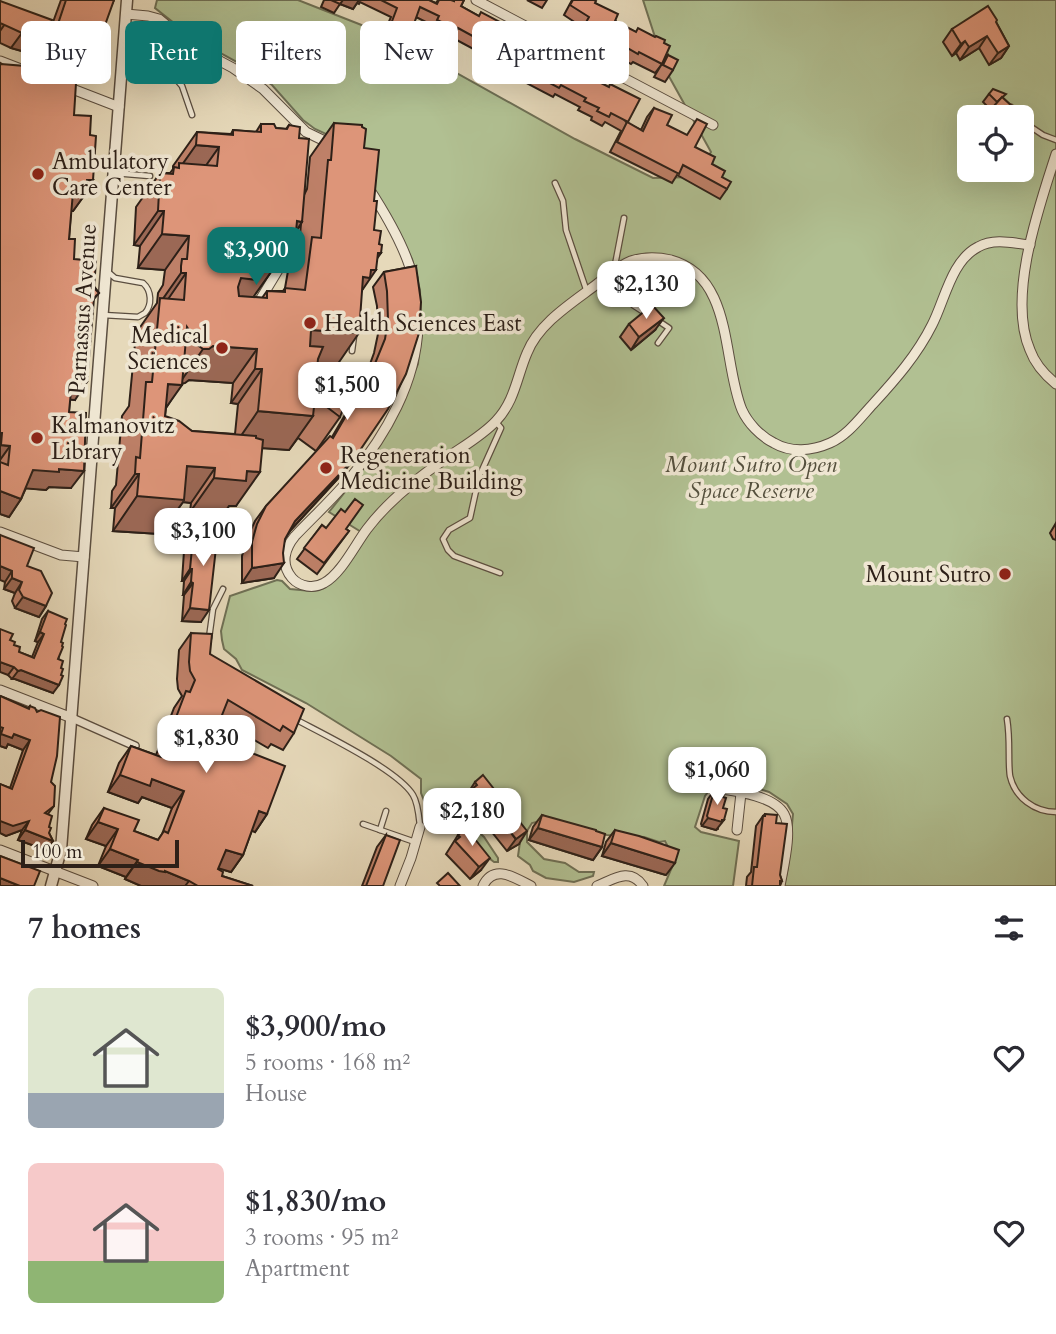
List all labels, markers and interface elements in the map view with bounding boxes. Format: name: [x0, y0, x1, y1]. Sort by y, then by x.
chip: Buy: [21, 21, 111, 84]
chip: Rent: [125, 21, 222, 84]
chip: Filters: [236, 21, 346, 84]
chip: New: [360, 21, 458, 84]
chip: Apartment: [472, 21, 629, 84]
map controls: [957, 105, 1034, 182]
button: locate: [957, 105, 1034, 182]
place label: Ambulatory Care Center: [52, 146, 172, 203]
marker: Ambulatory Care Center: [30, 166, 46, 182]
street label: Parnassus Avenue: [61, 222, 104, 396]
pin: $3,900: [199, 228, 313, 287]
text: $3,900: [223, 234, 289, 265]
pin: $2,130: [589, 262, 703, 321]
text: $2,130: [613, 268, 679, 299]
place label: Health Sciences East: [324, 308, 521, 339]
marker: Health Sciences East: [302, 315, 318, 331]
place label: Medical Sciences: [127, 320, 208, 377]
marker: Medical Sciences: [214, 340, 230, 356]
pin: $1,500: [290, 362, 404, 422]
text: $1,500: [314, 369, 380, 400]
place label: Kalmanovitz Library: [51, 410, 174, 467]
marker: Kalmanovitz Library: [29, 430, 45, 446]
place label: Regeneration Medicine Building: [340, 440, 523, 497]
park label: Mount Sutro Open Space Reserve: [665, 449, 838, 506]
marker: Regeneration Medicine Building: [318, 460, 334, 476]
pin: $3,100: [146, 508, 260, 568]
text: $3,100: [170, 515, 236, 546]
place label: Mount Sutro: [866, 559, 991, 590]
marker: Mount Sutro: [997, 566, 1013, 582]
pin: $1,830: [149, 716, 263, 775]
text: $1,830: [173, 722, 239, 753]
pin: $1,060: [660, 748, 774, 807]
text: $1,060: [684, 754, 750, 785]
pin: $2,180: [415, 788, 529, 848]
text: $2,180: [439, 795, 505, 826]
scale bar: [21, 837, 178, 869]
text: 100 m: [32, 839, 82, 865]
text: 7 homes: [28, 908, 141, 949]
icon: filters: [990, 909, 1028, 947]
text: $3,900/mo: [245, 1006, 386, 1047]
icon: home: [84, 1016, 168, 1100]
icon: heart: [990, 1039, 1028, 1077]
text: 5 rooms · 168 m²: [245, 1047, 410, 1078]
text: House: [245, 1078, 307, 1109]
text: $1,830/mo: [245, 1181, 386, 1222]
icon: home: [84, 1191, 168, 1275]
icon: heart: [990, 1214, 1028, 1252]
text: 3 rooms · 95 m²: [245, 1222, 398, 1253]
text: Apartment: [245, 1253, 349, 1284]

